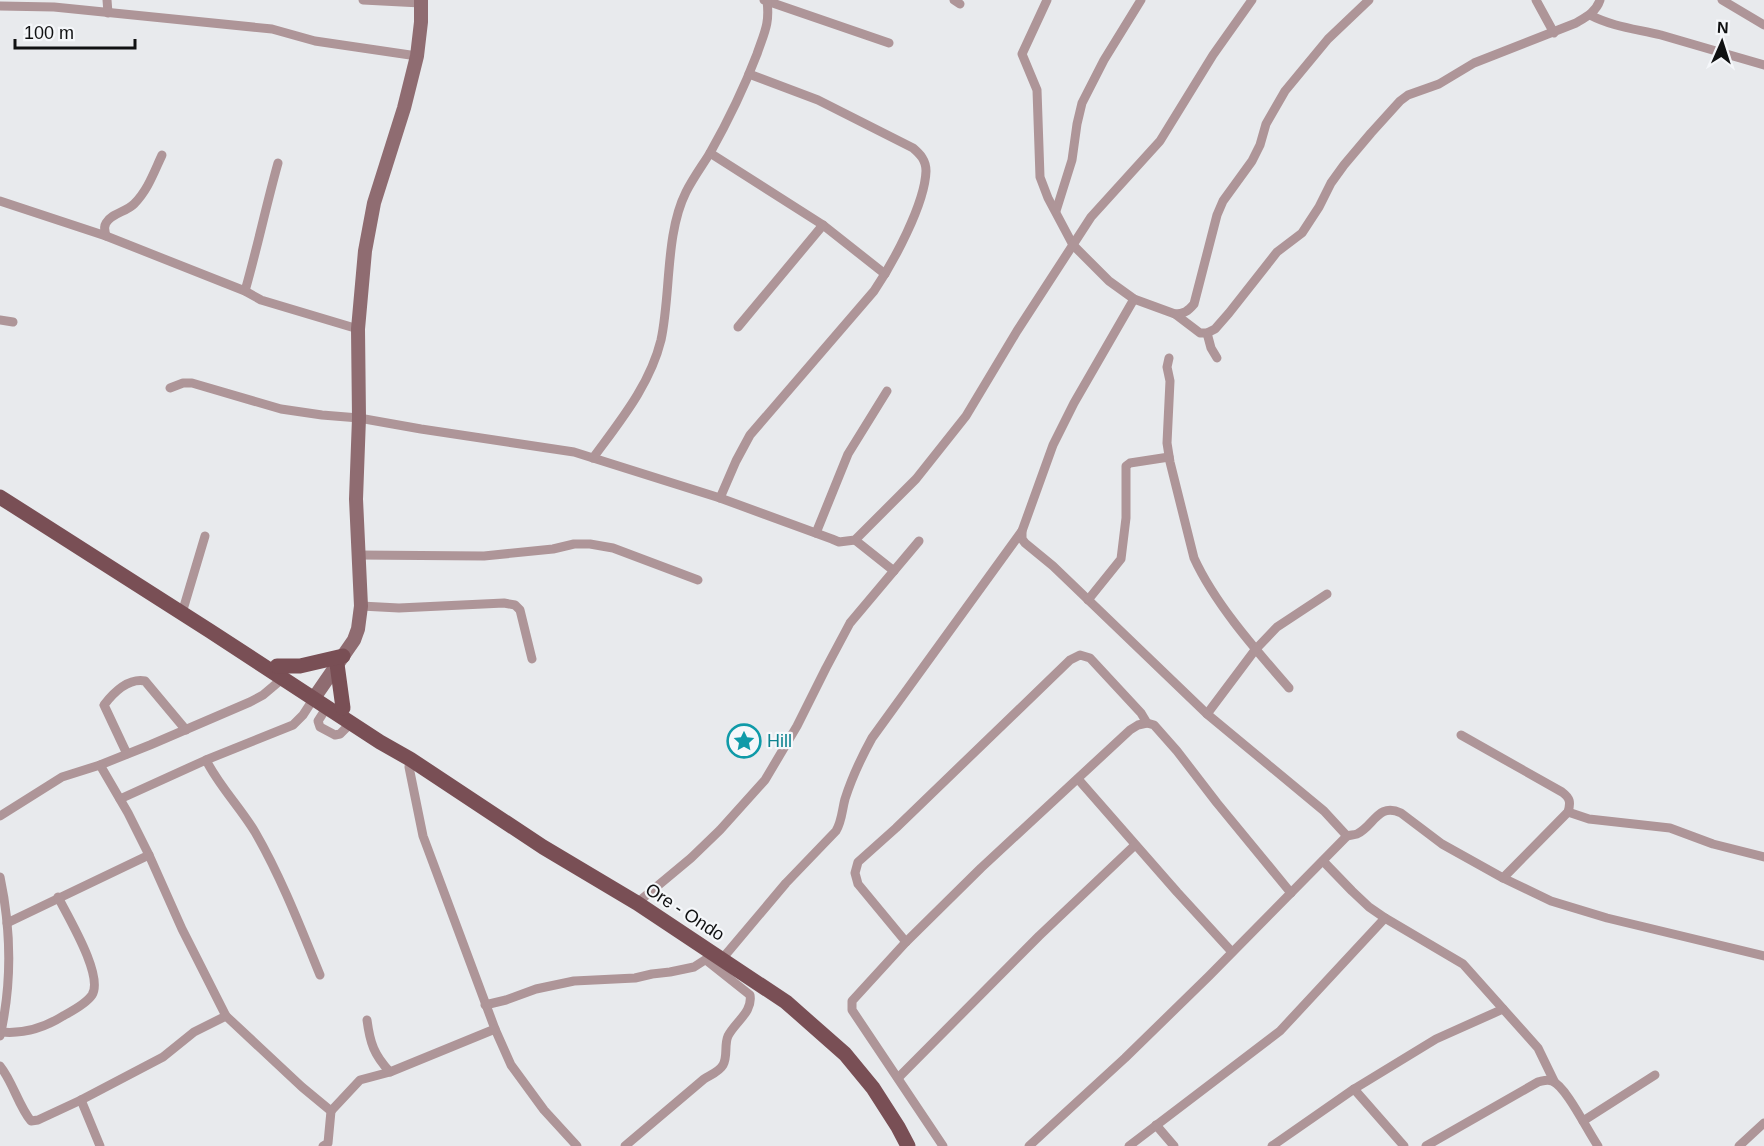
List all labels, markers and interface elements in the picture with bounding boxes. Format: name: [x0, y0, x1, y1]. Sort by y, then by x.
scale bar: [15, 12, 135, 50]
north arrow: [1692, 12, 1752, 72]
text: N: [1717, 19, 1729, 36]
text: 100 m: [24, 23, 74, 43]
place icon: Hill: [726, 723, 762, 759]
place label: Hill: [767, 731, 792, 751]
street label: Ore - Ondo: [642, 879, 728, 945]

